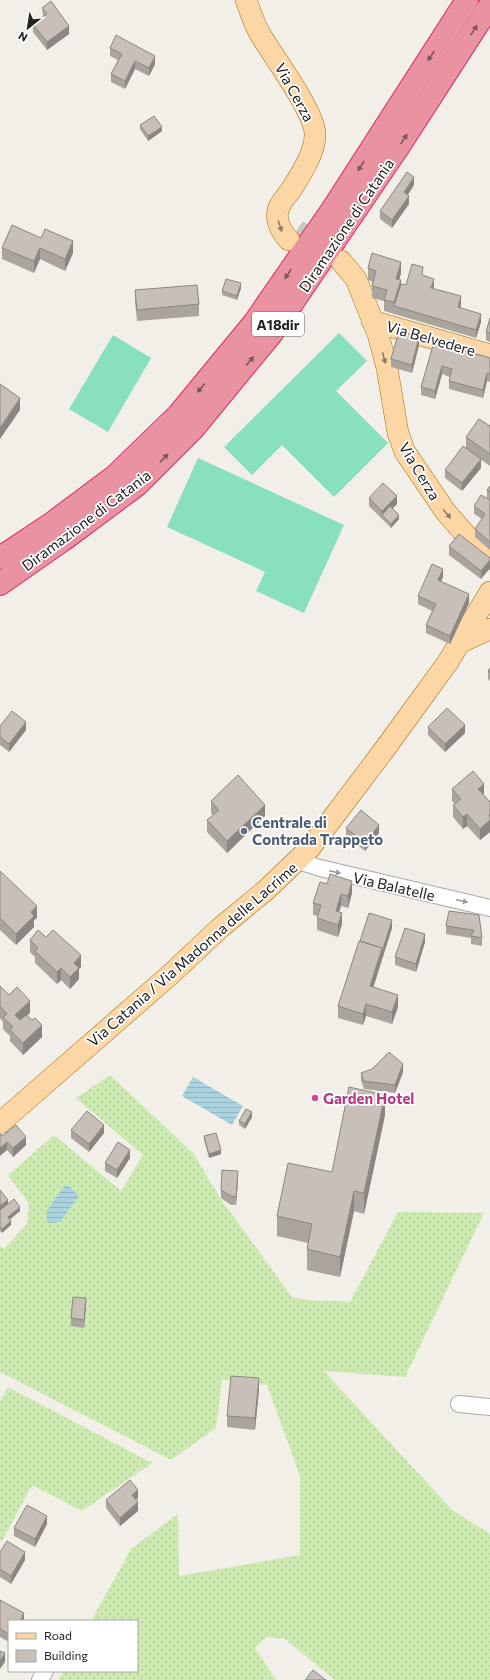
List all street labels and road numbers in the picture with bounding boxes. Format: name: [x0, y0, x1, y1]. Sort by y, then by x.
street label: Via Cerza: [272, 59, 318, 125]
street label: Diramazione di Catania: [295, 155, 397, 295]
road number: A18dir: [252, 312, 304, 336]
street label: Via Belvedere: [384, 317, 478, 359]
street label: Via Cerza: [396, 439, 444, 503]
street label: Diramazione di Catania: [18, 466, 154, 574]
street label: Via Catania / Via Madonna delle Lacrime: [84, 858, 301, 1050]
street label: Via Balatelle: [351, 868, 437, 904]

